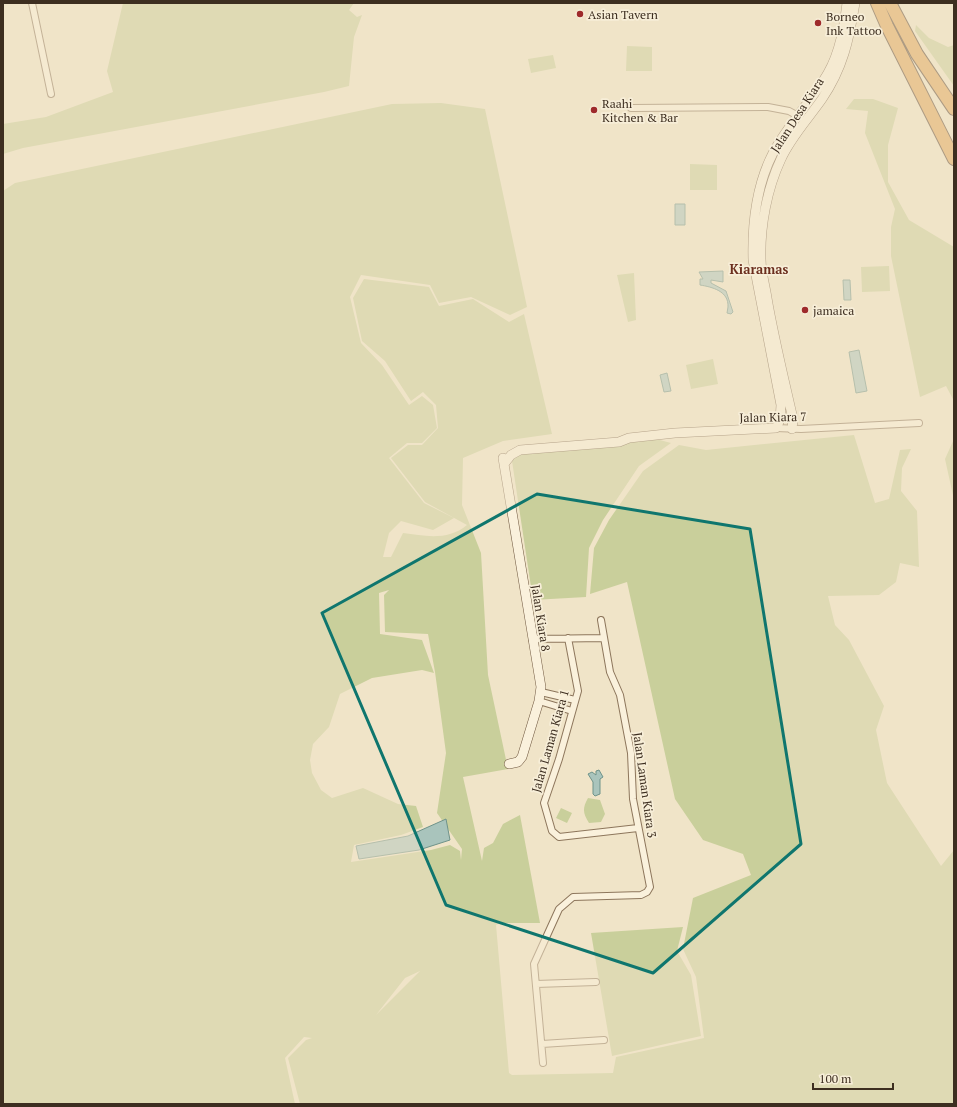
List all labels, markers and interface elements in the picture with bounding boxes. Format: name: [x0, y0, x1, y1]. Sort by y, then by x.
place label: Asian Tavern: [588, 7, 658, 22]
marker: Asian Tavern: [575, 9, 585, 19]
place label: Borneo Ink Tattoo: [826, 9, 882, 38]
marker: Borneo Ink Tattoo: [813, 18, 823, 28]
street label: Jalan Desa Kiara: [767, 75, 827, 155]
place label: Raahi Kitchen & Bar: [602, 96, 678, 125]
marker: Raahi Kitchen & Bar: [589, 105, 599, 115]
district label: Kiaramas: [730, 260, 789, 278]
place label: jamaica: [813, 303, 854, 318]
marker: jamaica: [800, 305, 810, 315]
street label: Jalan Kiara 7: [739, 409, 807, 425]
street label: Jalan Kiara 8: [528, 584, 554, 652]
street label: Jalan Laman Kiara 1: [528, 688, 572, 794]
street label: Jalan Laman Kiara 3: [630, 731, 660, 839]
scale bar: [813, 1065, 893, 1091]
text: 100 m: [819, 1071, 852, 1086]

